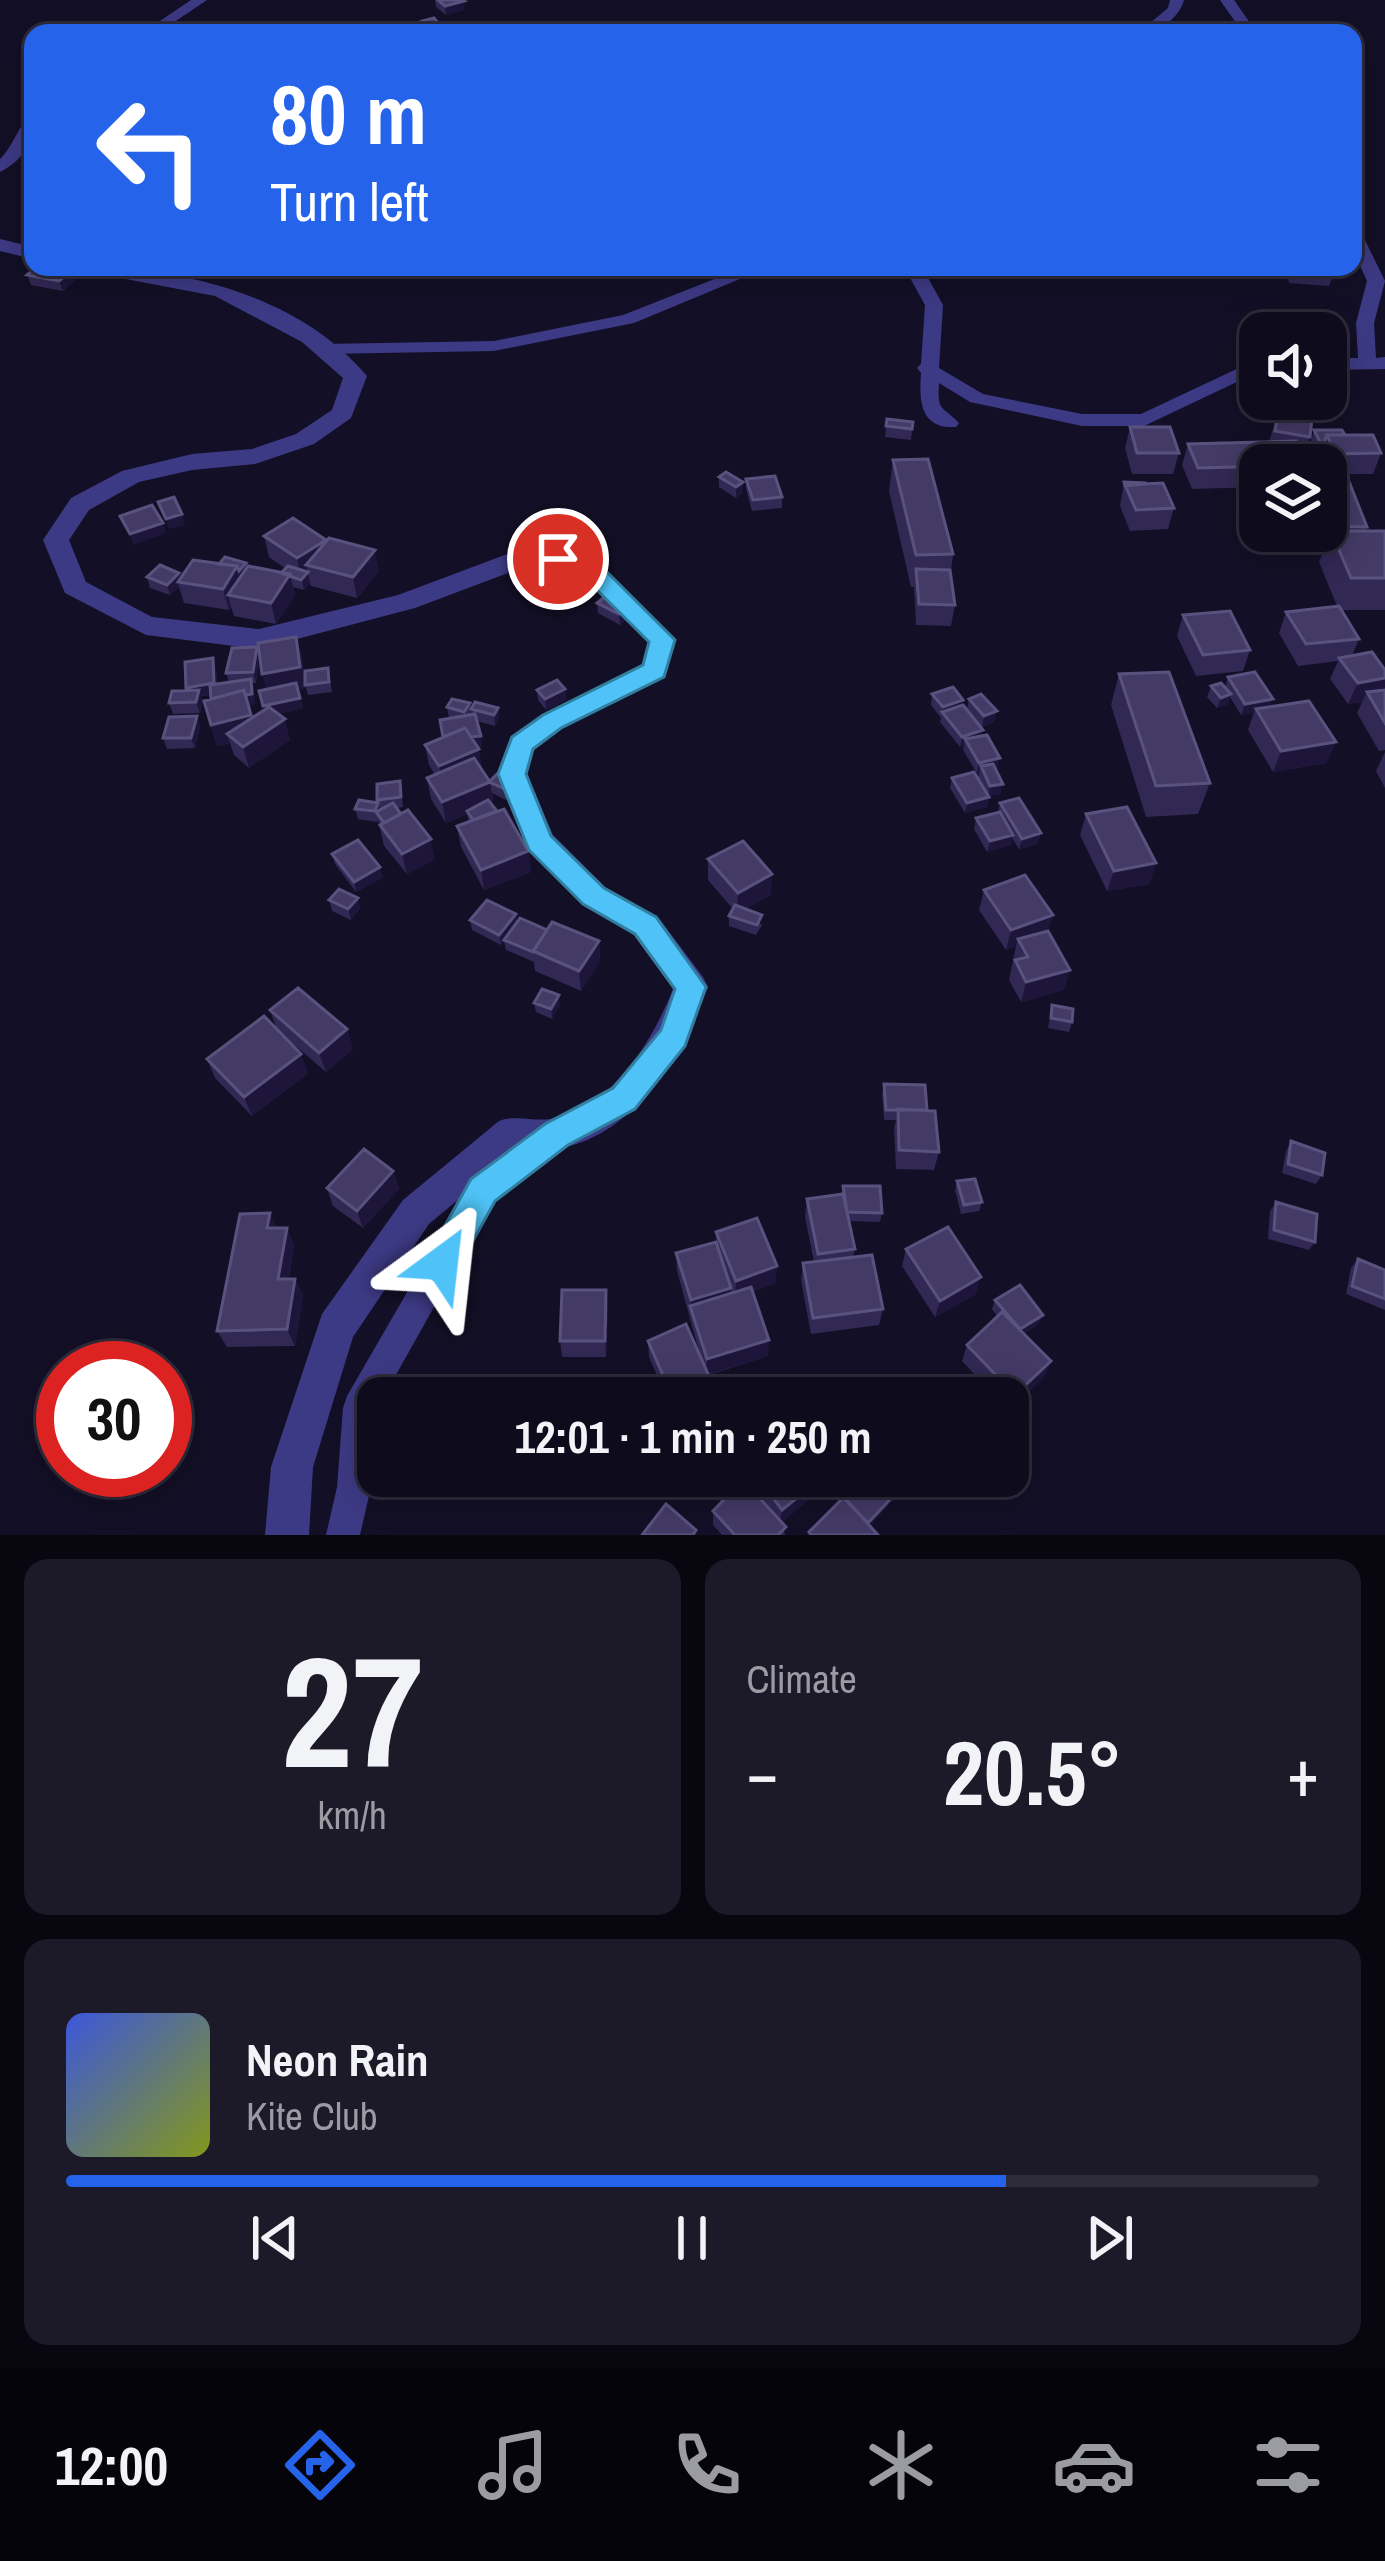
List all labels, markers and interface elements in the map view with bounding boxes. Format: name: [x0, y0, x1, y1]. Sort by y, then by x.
text: 80 m: [270, 57, 427, 170]
icon: left: [72, 72, 228, 228]
text: Turn left: [270, 165, 429, 238]
map controls: [1239, 312, 1347, 552]
button: sound: [1239, 312, 1347, 420]
button: layers: [1239, 444, 1347, 552]
pin: [507, 508, 609, 610]
icon: arrive: [525, 526, 591, 592]
position arrow: [379, 1200, 505, 1326]
speed limit sign: 30: [36, 1341, 192, 1497]
text: 12:01 · 1 min · 250 m: [515, 1406, 871, 1467]
text: 27: [281, 1606, 423, 1816]
text: Climate: [747, 1653, 857, 1705]
text: 20.5°: [943, 1712, 1123, 1833]
text: −: [747, 1728, 778, 1817]
text: +: [1287, 1728, 1319, 1817]
text: km/h: [318, 1789, 387, 1841]
text: Neon Rain: [246, 2029, 428, 2090]
text: Kite Club: [246, 2090, 378, 2142]
icon: previous: [242, 2205, 308, 2271]
icon: pause: [659, 2205, 725, 2271]
icon: next: [1077, 2205, 1143, 2271]
icon: directions: [278, 2423, 362, 2507]
icon: music: [471, 2423, 555, 2507]
icon: phone: [665, 2423, 749, 2507]
icon: climate: [859, 2423, 943, 2507]
icon: car: [1052, 2423, 1136, 2507]
icon: filters: [1246, 2423, 1330, 2507]
text: 12:00: [55, 2429, 168, 2502]

